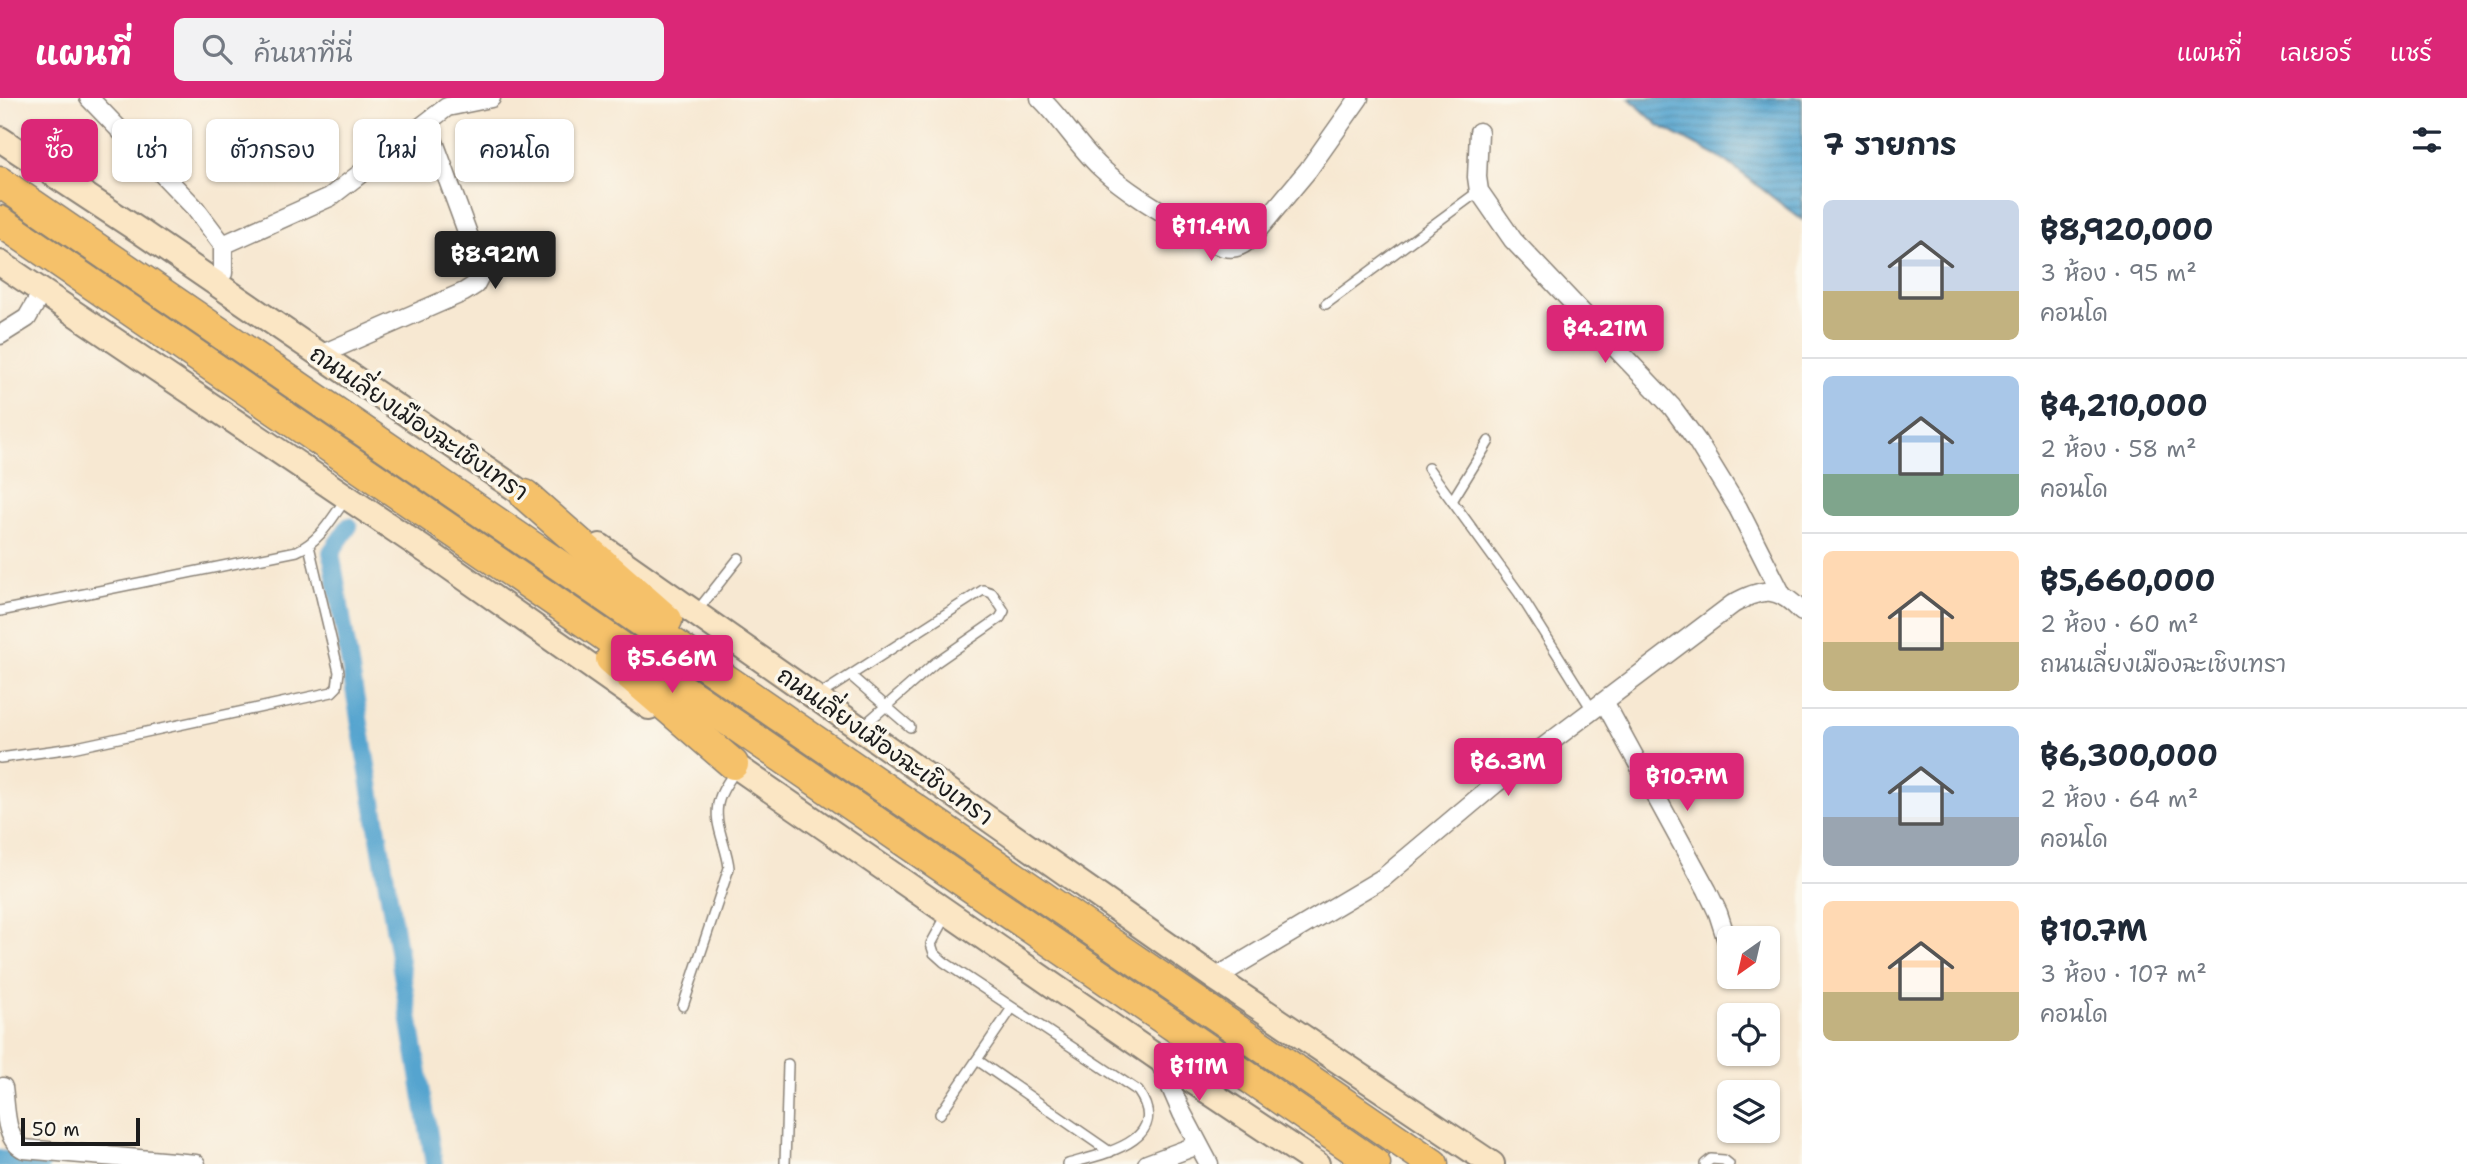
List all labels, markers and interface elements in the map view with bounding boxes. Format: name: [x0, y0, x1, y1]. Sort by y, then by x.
search box: [174, 18, 664, 81]
icon: search: [198, 30, 236, 68]
text: แผนที่: [35, 31, 132, 76]
text: ค้นหาที่นี่: [254, 35, 353, 70]
text: แผนที่: [2177, 37, 2242, 69]
text: เลเยอร์: [2280, 37, 2352, 69]
text: แชร์: [2390, 37, 2432, 69]
chip: ซื้อ: [21, 119, 98, 182]
chip: เช่า: [112, 119, 192, 182]
chip: ตัวกรอง: [206, 119, 339, 182]
chip: ใหม่: [353, 119, 441, 182]
chip: คอนโด: [455, 119, 574, 182]
icon: filters: [2408, 121, 2446, 159]
text: 7 รายการ: [1823, 124, 1957, 165]
pin: ฿11.4M: [1154, 204, 1268, 263]
text: ฿8,920,000: [2040, 209, 2214, 250]
text: ฿11.4M: [1172, 211, 1250, 241]
icon: home: [1879, 228, 1963, 312]
pin: ฿8.92M: [438, 232, 552, 291]
text: ฿8.92M: [451, 239, 539, 269]
text: 3 ห้อง · 95 m²: [2040, 258, 2197, 288]
text: คอนโด: [2040, 298, 2108, 328]
pin: ฿4.21M: [1548, 306, 1662, 365]
text: ฿4.21M: [1563, 313, 1647, 343]
street label: ถนนเลี่ยงเมืองฉะเชิงเทรา: [304, 333, 538, 508]
text: ฿4,210,000: [2040, 385, 2208, 426]
icon: home: [1879, 404, 1963, 488]
text: 2 ห้อง · 58 m²: [2040, 434, 2197, 464]
text: คอนโด: [2040, 474, 2108, 504]
text: ฿5,660,000: [2040, 560, 2215, 601]
icon: home: [1879, 579, 1963, 663]
text: 2 ห้อง · 60 m²: [2040, 609, 2198, 639]
pin: ฿5.66M: [615, 636, 729, 695]
text: ฿5.66M: [627, 643, 717, 673]
text: ถนนเลี่ยงเมืองฉะเชิงเทรา: [2040, 649, 2286, 679]
street label: ถนนเลี่ยงเมืองฉะเชิงเทรา: [771, 654, 1003, 833]
text: ฿6,300,000: [2040, 735, 2218, 776]
pin: ฿6.3M: [1459, 738, 1557, 798]
text: ฿6.3M: [1470, 746, 1546, 776]
pin: ฿10.7M: [1630, 754, 1744, 813]
icon: home: [1879, 754, 1963, 838]
text: ฿10.7M: [1646, 761, 1728, 791]
text: 2 ห้อง · 64 m²: [2040, 784, 2198, 814]
text: คอนโด: [2040, 824, 2108, 854]
text: ฿10.7M: [2040, 910, 2148, 951]
north arrow: [1717, 926, 1780, 989]
map controls: [1717, 926, 1780, 1143]
icon: home: [1879, 929, 1963, 1013]
text: 3 ห้อง · 107 m²: [2040, 959, 2207, 989]
text: คอนโด: [2040, 999, 2108, 1029]
button: locate: [1717, 1003, 1780, 1066]
pin: ฿11M: [1158, 1044, 1240, 1103]
text: ฿11M: [1170, 1051, 1228, 1081]
button: layers: [1717, 1080, 1780, 1143]
scale bar: [21, 1115, 140, 1147]
text: 50 m: [32, 1117, 80, 1142]

